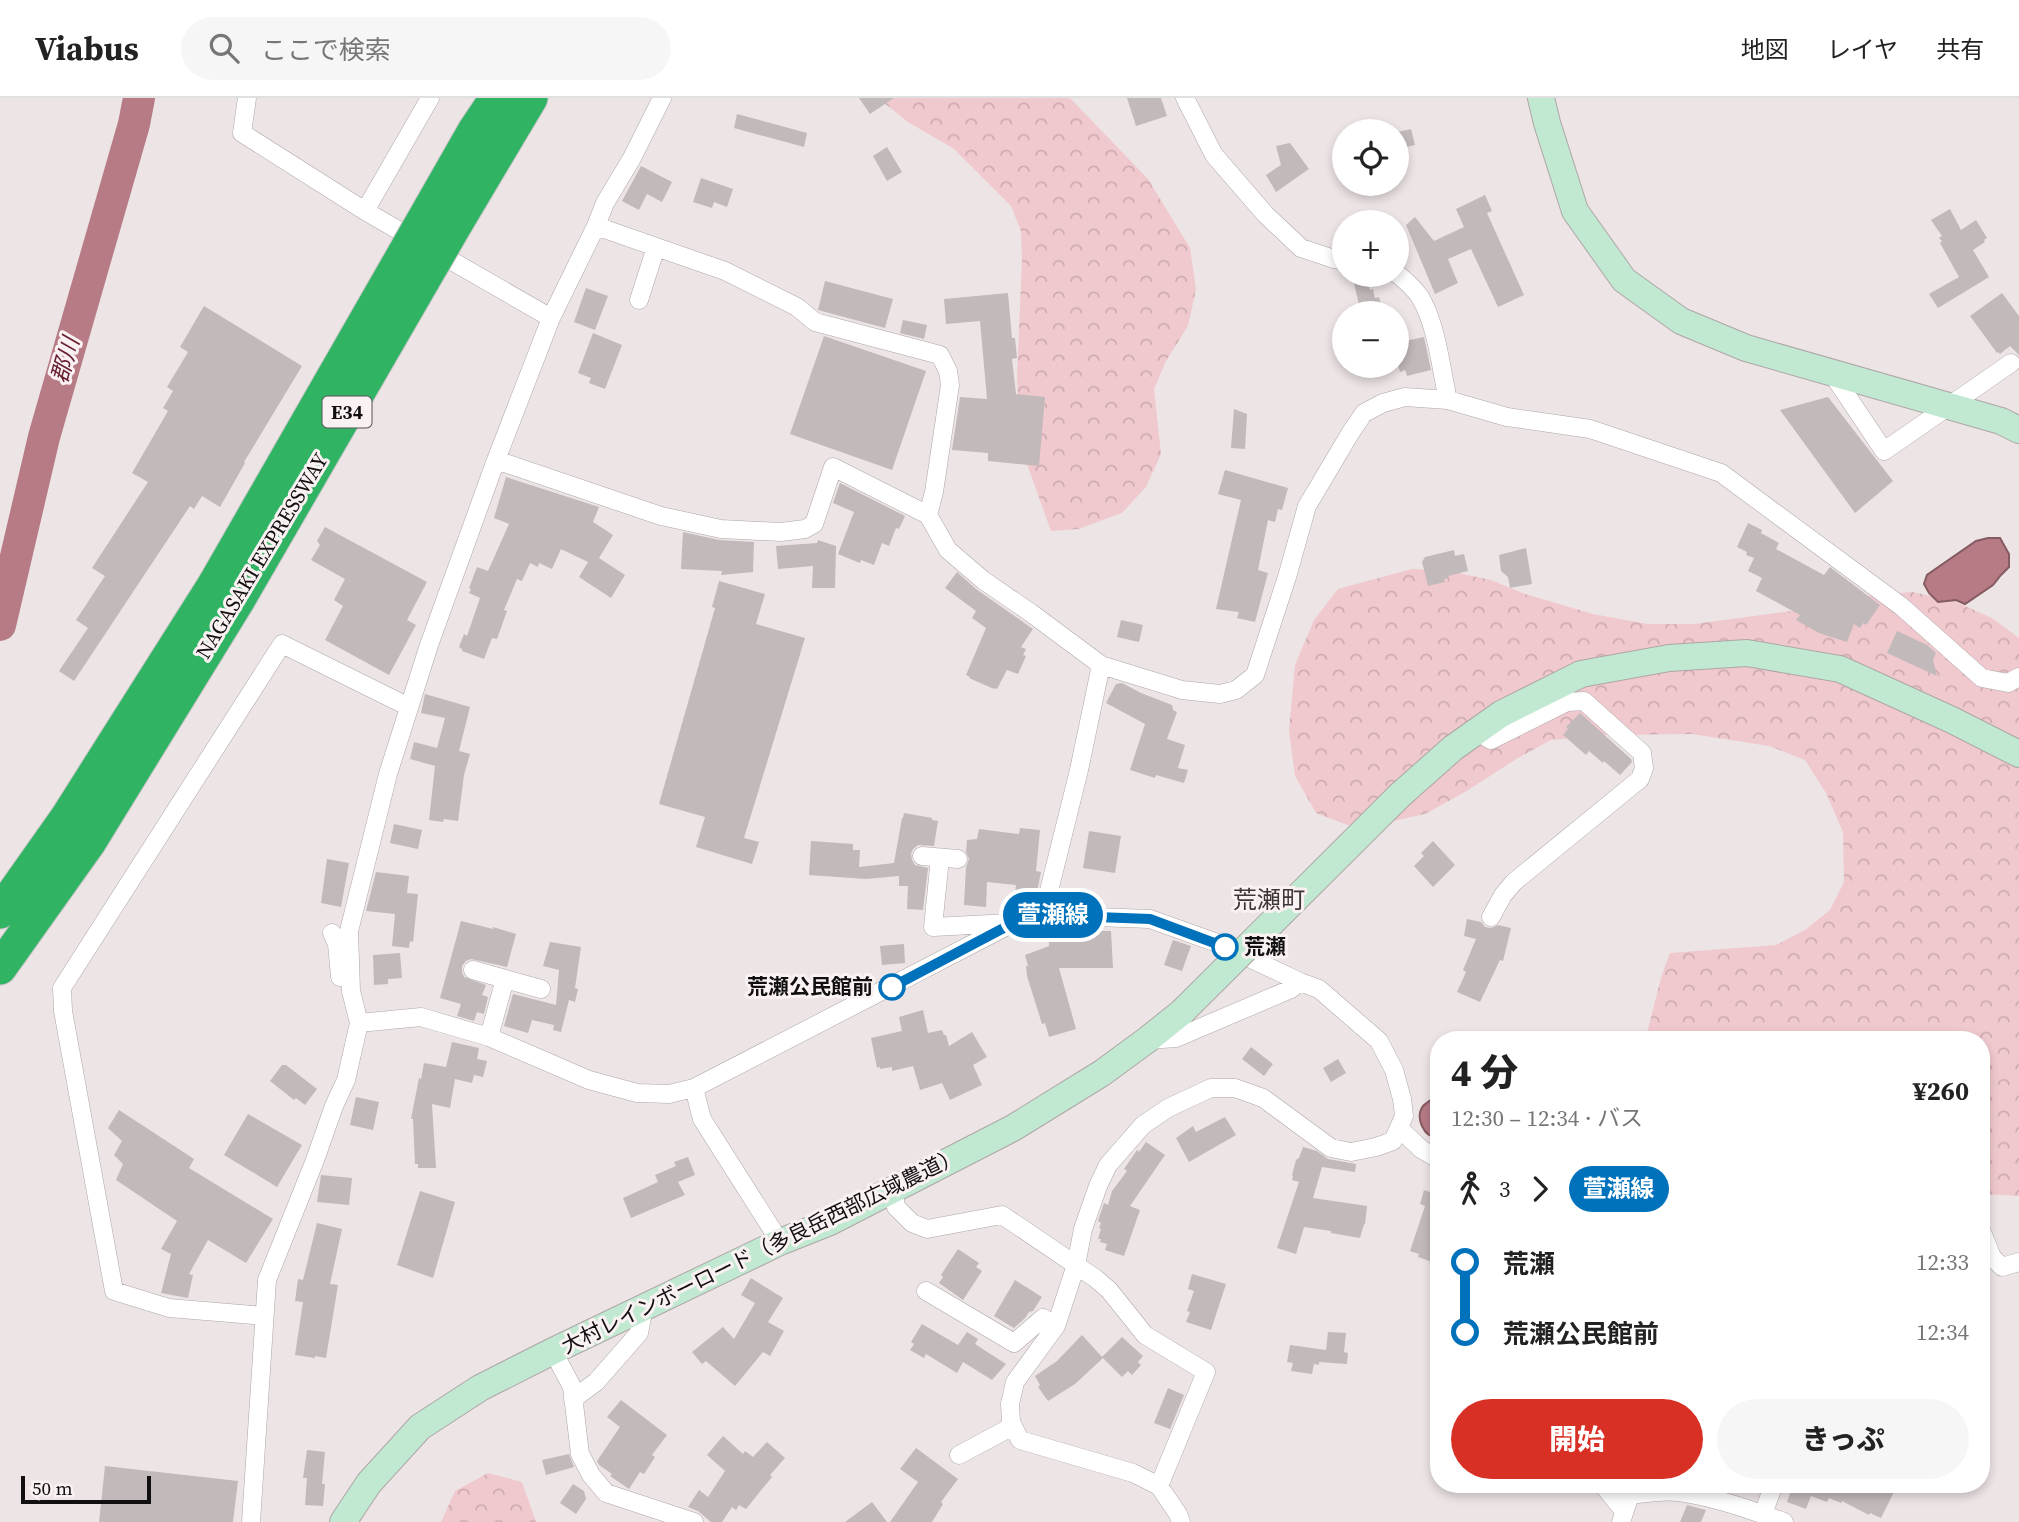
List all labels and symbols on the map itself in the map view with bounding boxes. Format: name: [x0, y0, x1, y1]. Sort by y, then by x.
water label: 郡川: [43, 331, 88, 387]
road number: E34: [322, 396, 372, 428]
street label: NAGASAKI EXPRESSWAY: [189, 447, 335, 664]
district label: 荒瀬町: [1233, 883, 1305, 916]
line badge: 萱瀬線: [1013, 892, 1093, 938]
place label: 荒瀬: [1244, 932, 1286, 961]
marker: 荒瀬: [1212, 934, 1238, 960]
place label: 荒瀬公民館前: [747, 972, 873, 1001]
marker: 荒瀬公民館前: [879, 974, 905, 1000]
street label: 大村レインボーロード（多良岳西部広域農道）: [556, 1141, 965, 1360]
scale bar: [21, 1473, 150, 1505]

